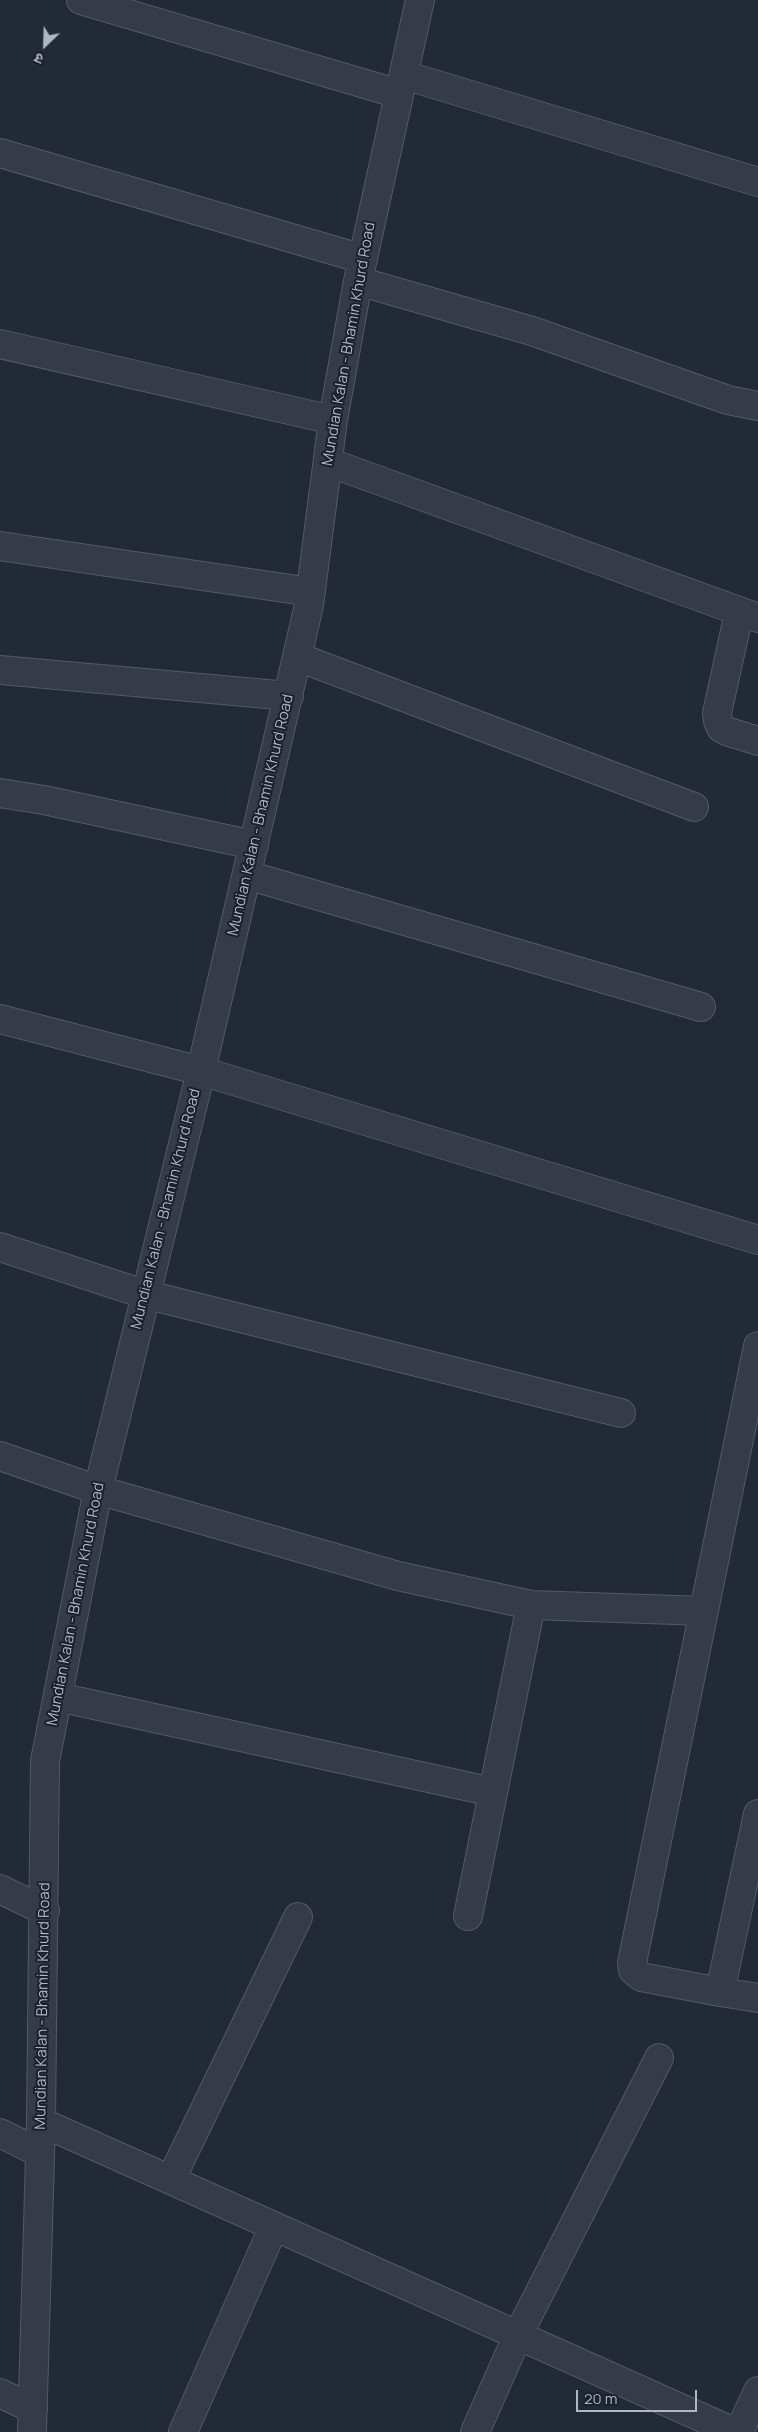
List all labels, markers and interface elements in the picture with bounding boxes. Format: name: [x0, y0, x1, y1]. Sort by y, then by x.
north arrow: [20, 20, 70, 70]
text: उ: [31, 49, 46, 70]
street label: Mundian Kalan - Bhamin Khurd Road: [319, 221, 379, 467]
street label: Mundian Kalan - Bhamin Khurd Road: [224, 693, 298, 937]
street label: Mundian Kalan - Bhamin Khurd Road: [127, 1087, 205, 1331]
street label: Mundian Kalan - Bhamin Khurd Road: [44, 1481, 108, 1727]
street label: Mundian Kalan - Bhamin Khurd Road: [32, 1882, 54, 2130]
scale bar: [578, 2380, 699, 2412]
text: 20 m: [584, 2388, 617, 2409]

